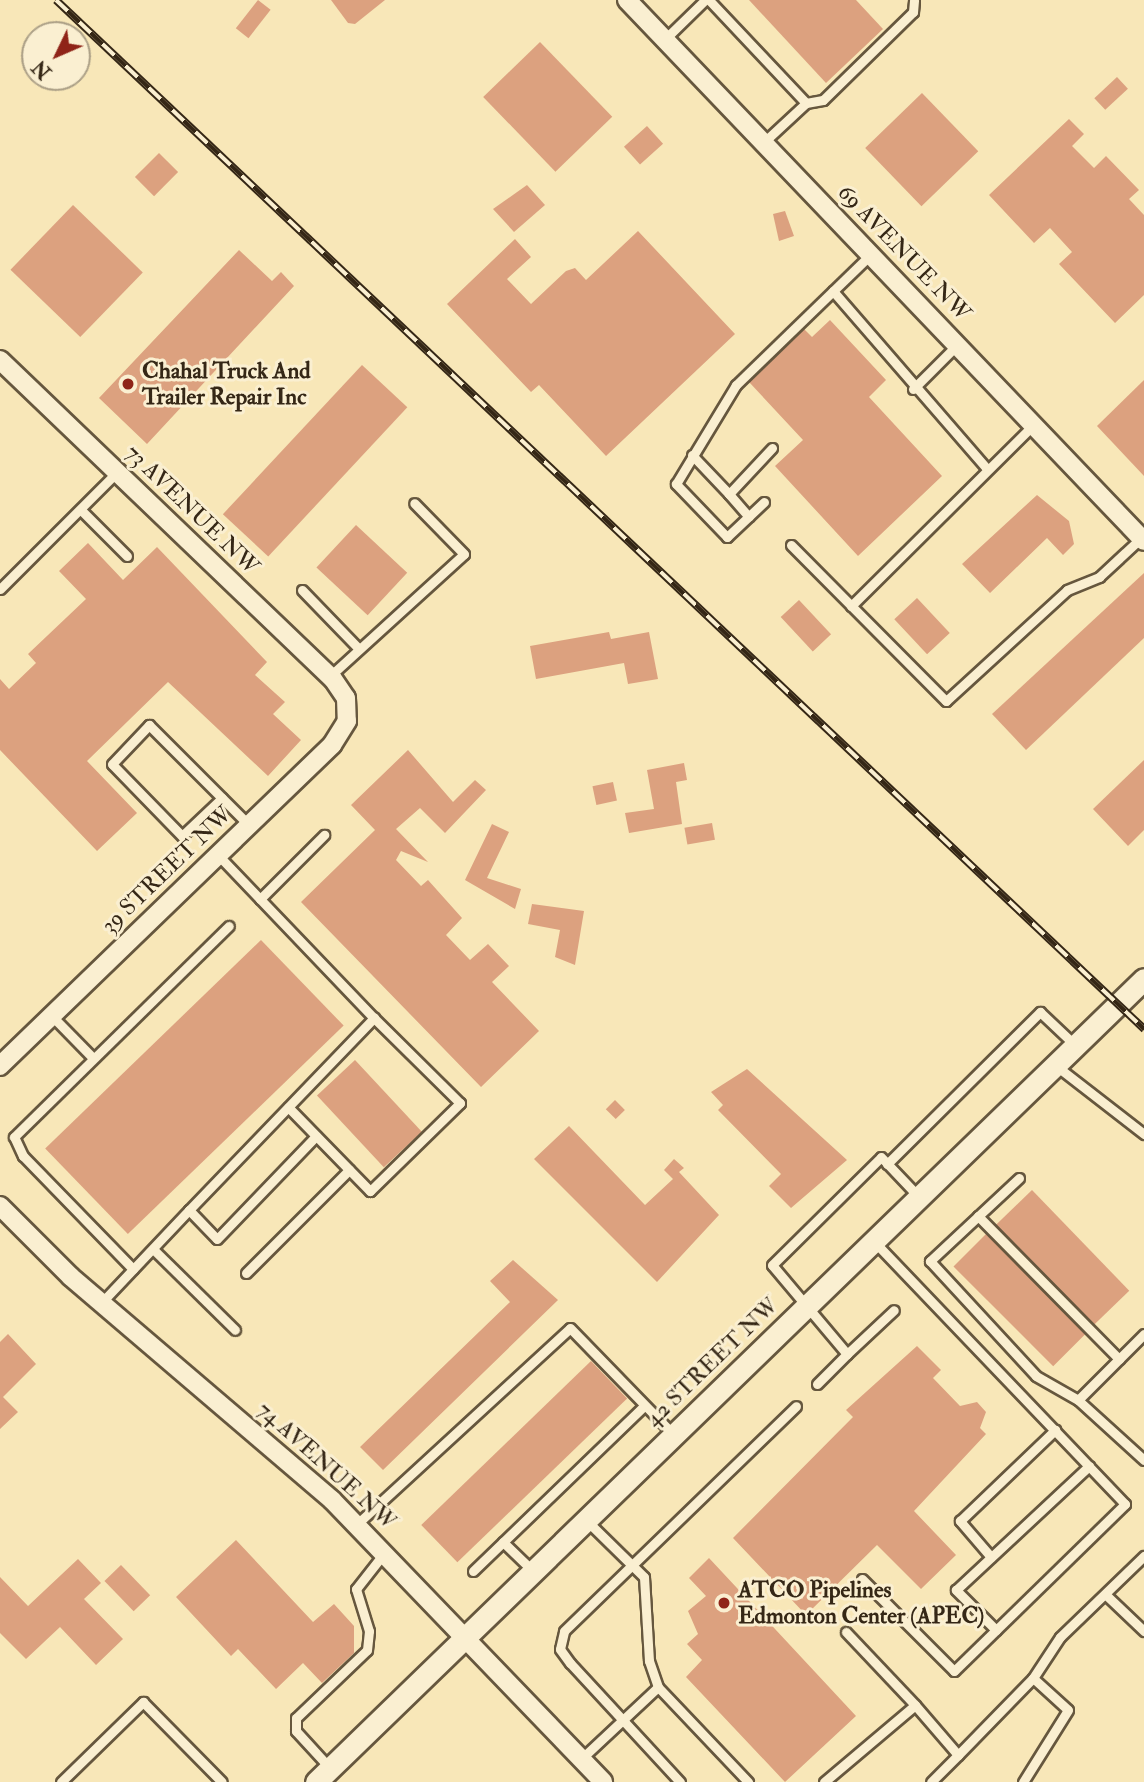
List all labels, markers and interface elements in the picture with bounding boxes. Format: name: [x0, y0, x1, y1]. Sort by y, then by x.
north arrow: [21, 21, 91, 91]
text: N: [28, 55, 57, 84]
street label: 69 AVENUE NW: [832, 179, 976, 327]
place label: Chahal Truck And Trailer Repair Inc: [142, 357, 311, 411]
marker: Chahal Truck And Trailer Repair Inc: [120, 376, 136, 392]
street label: 73 AVENUE NW: [119, 439, 265, 581]
street label: 39 STREET NW: [96, 801, 238, 939]
street label: 42 STREET NW: [640, 1292, 784, 1432]
street label: 74 AVENUE NW: [251, 1396, 403, 1536]
place label: ATCO Pipelines Edmonton Center (APEC): [738, 1576, 984, 1630]
marker: ATCO Pipelines Edmonton Center (APEC): [716, 1595, 732, 1611]

